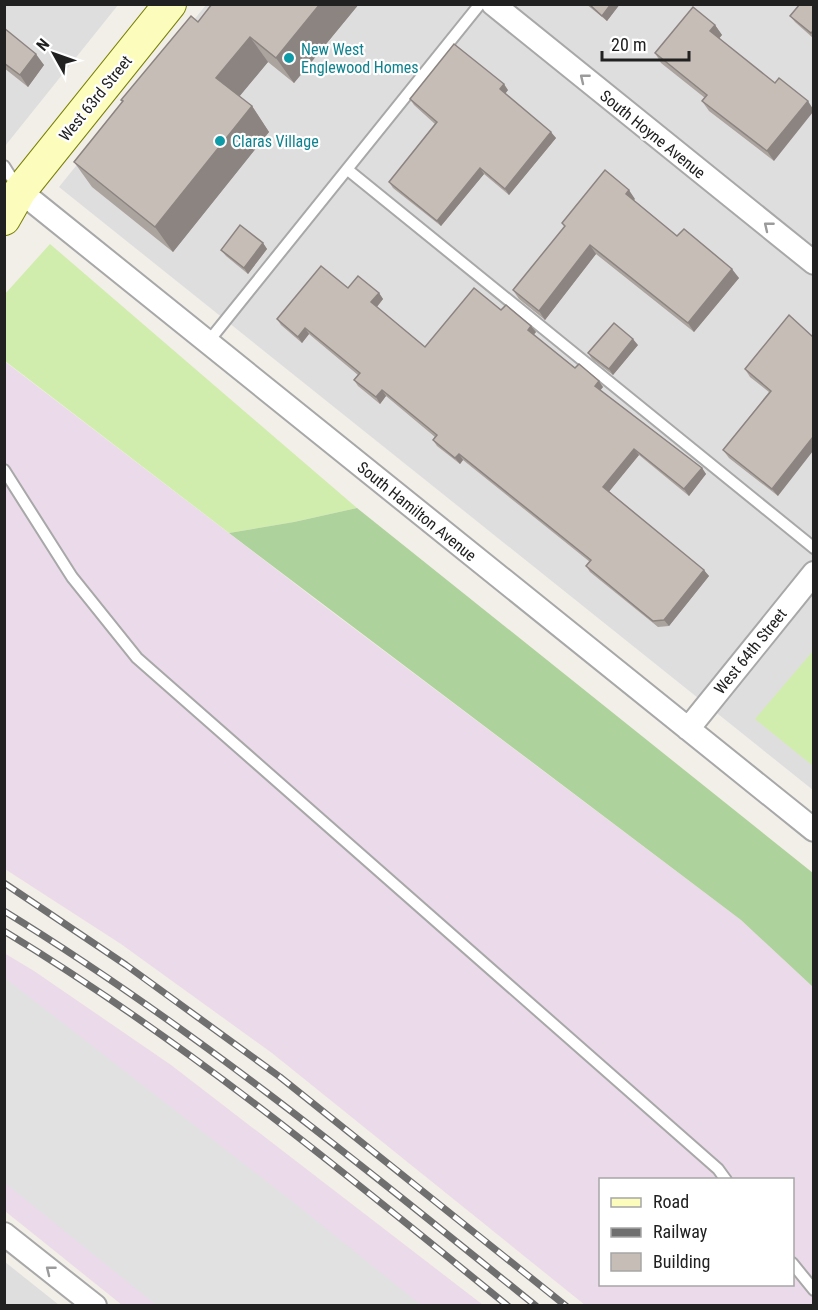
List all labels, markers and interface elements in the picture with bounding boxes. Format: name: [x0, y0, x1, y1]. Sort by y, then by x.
north arrow: [24, 24, 84, 84]
scale bar: [602, 24, 689, 62]
text: 20 m: [611, 34, 646, 55]
text: N: [32, 35, 53, 55]
place label: New West Englewood Homes: [301, 40, 419, 77]
street label: West 63rd Street: [55, 51, 136, 145]
marker: New West Englewood Homes: [282, 51, 296, 65]
one-way arrow: [579, 74, 590, 85]
street label: South Hoyne Avenue: [596, 86, 709, 183]
place label: Claras Village: [232, 132, 319, 151]
marker: Claras Village: [213, 134, 227, 148]
one-way arrow: [764, 223, 775, 234]
street label: South Hamilton Avenue: [353, 458, 480, 565]
street label: West 64th Street: [710, 604, 791, 698]
legend: [599, 1178, 794, 1286]
text: Road: [653, 1191, 689, 1212]
text: Railway: [653, 1221, 708, 1242]
text: Building: [653, 1251, 710, 1272]
one-way arrow: [46, 1266, 57, 1277]

